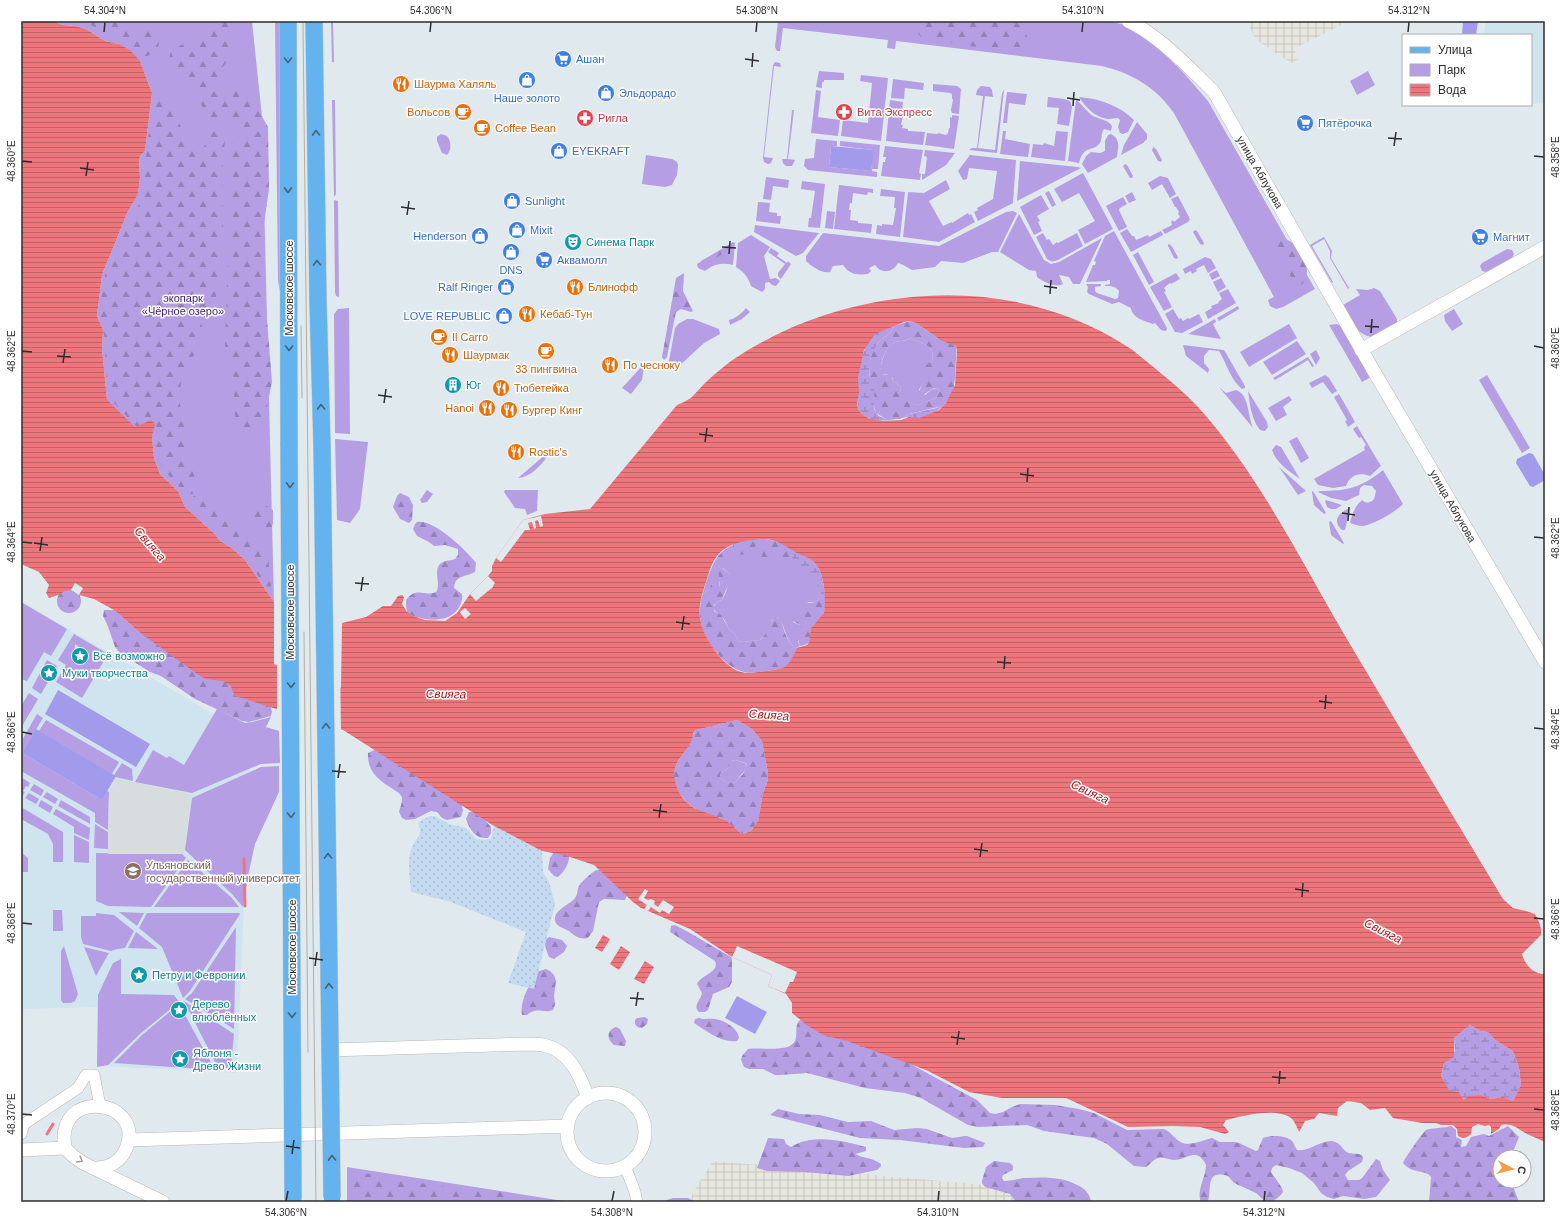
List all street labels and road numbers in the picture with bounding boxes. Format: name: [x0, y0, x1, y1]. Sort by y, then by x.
street label: улица Аблукова: [1234, 134, 1286, 211]
street label: Московское шоссе: [283, 240, 295, 336]
street label: улица Аблукова: [1427, 468, 1479, 545]
street label: Московское шоссе: [284, 564, 296, 660]
street label: Московское шоссе: [286, 899, 298, 995]

